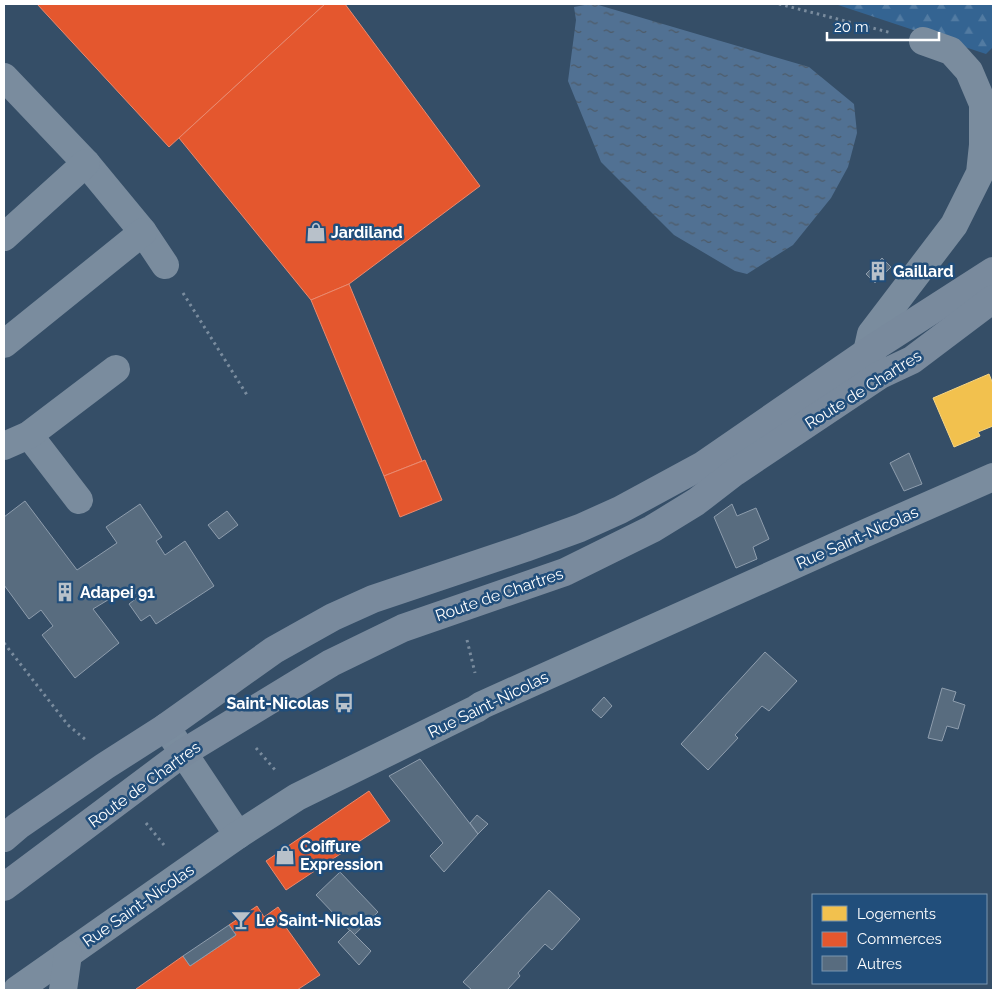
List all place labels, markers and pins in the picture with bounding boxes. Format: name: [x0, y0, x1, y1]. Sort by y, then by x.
shop icon: Jardiland: [305, 221, 327, 243]
place label: Jardiland: [331, 223, 403, 242]
building icon: Gaillard: [867, 260, 889, 282]
place label: Gaillard: [893, 262, 954, 281]
building icon: Adapei 91: [54, 581, 76, 603]
place label: Adapei 91: [80, 583, 155, 602]
bus stop icon: Saint-Nicolas: [333, 692, 355, 714]
place label: Saint-Nicolas: [226, 694, 329, 713]
place label: Coiffure Expression: [300, 837, 383, 874]
shop icon: Coiffure Expression: [274, 844, 296, 866]
bar icon: Le Saint-Nicolas: [230, 909, 252, 931]
place label: Le Saint-Nicolas: [256, 911, 381, 930]

